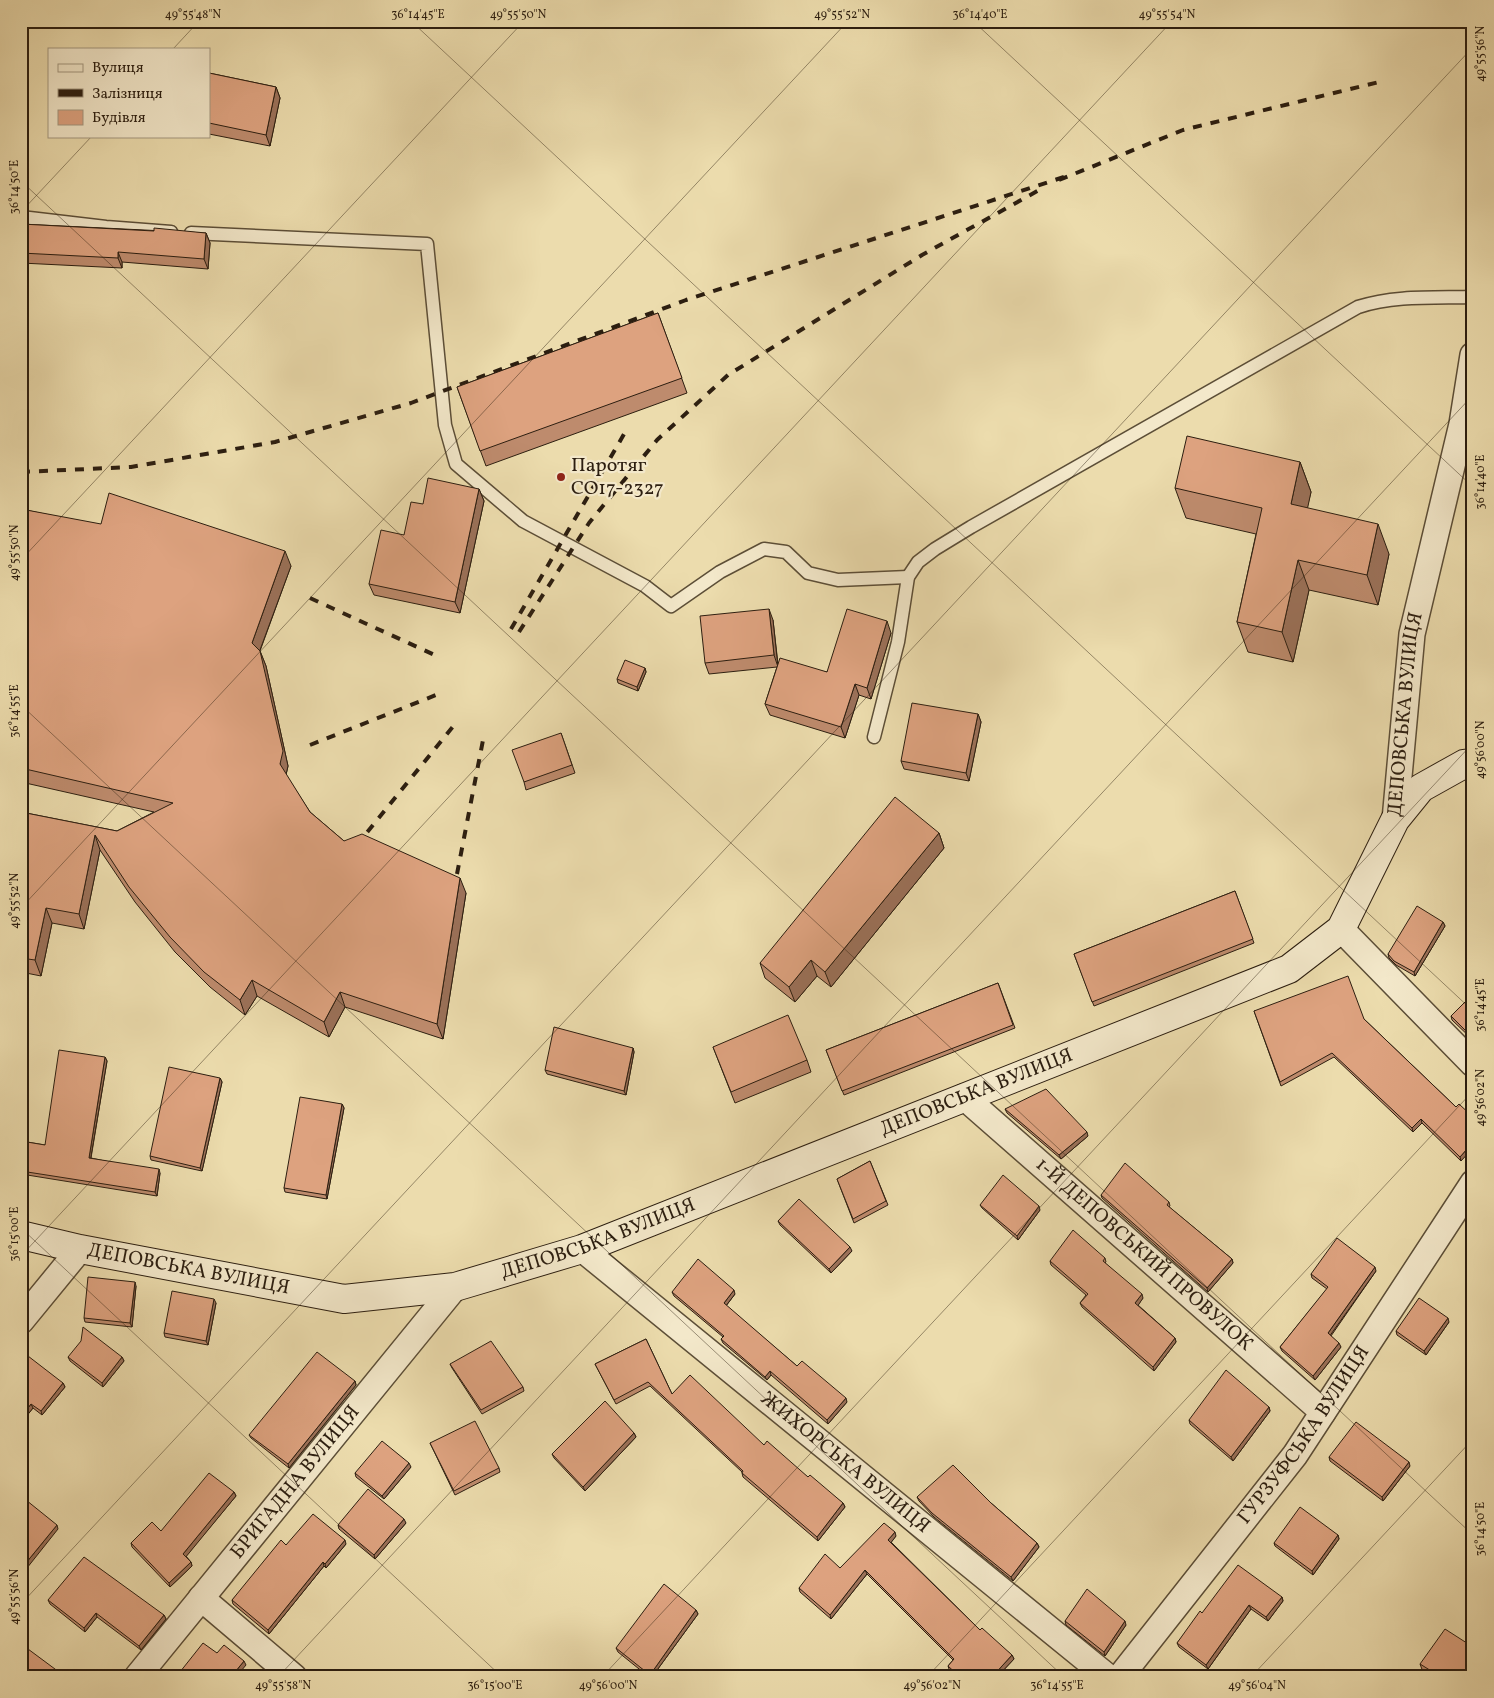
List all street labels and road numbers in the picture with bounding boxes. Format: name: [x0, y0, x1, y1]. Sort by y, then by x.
street label: ДЕПОВСЬКА ВУЛИЦЯ: [1381, 609, 1431, 818]
street label: ДЕПОВСЬКА ВУЛИЦЯ: [876, 1042, 1077, 1144]
street label: 1-Й ДЕПОВСЬКИЙ ПРОВУЛОК: [1029, 1151, 1259, 1358]
street label: ДЕПОВСЬКА ВУЛИЦЯ: [497, 1191, 700, 1287]
street label: ДЕПОВСЬКА ВУЛИЦЯ: [85, 1237, 292, 1302]
street label: ГУРЗУФСЬКА ВУЛИЦЯ: [1231, 1340, 1377, 1531]
street label: ЖИХОРСЬКА ВУЛИЦЯ: [754, 1385, 936, 1540]
street label: БРИГАДНА ВУЛИЦЯ: [224, 1400, 367, 1565]

